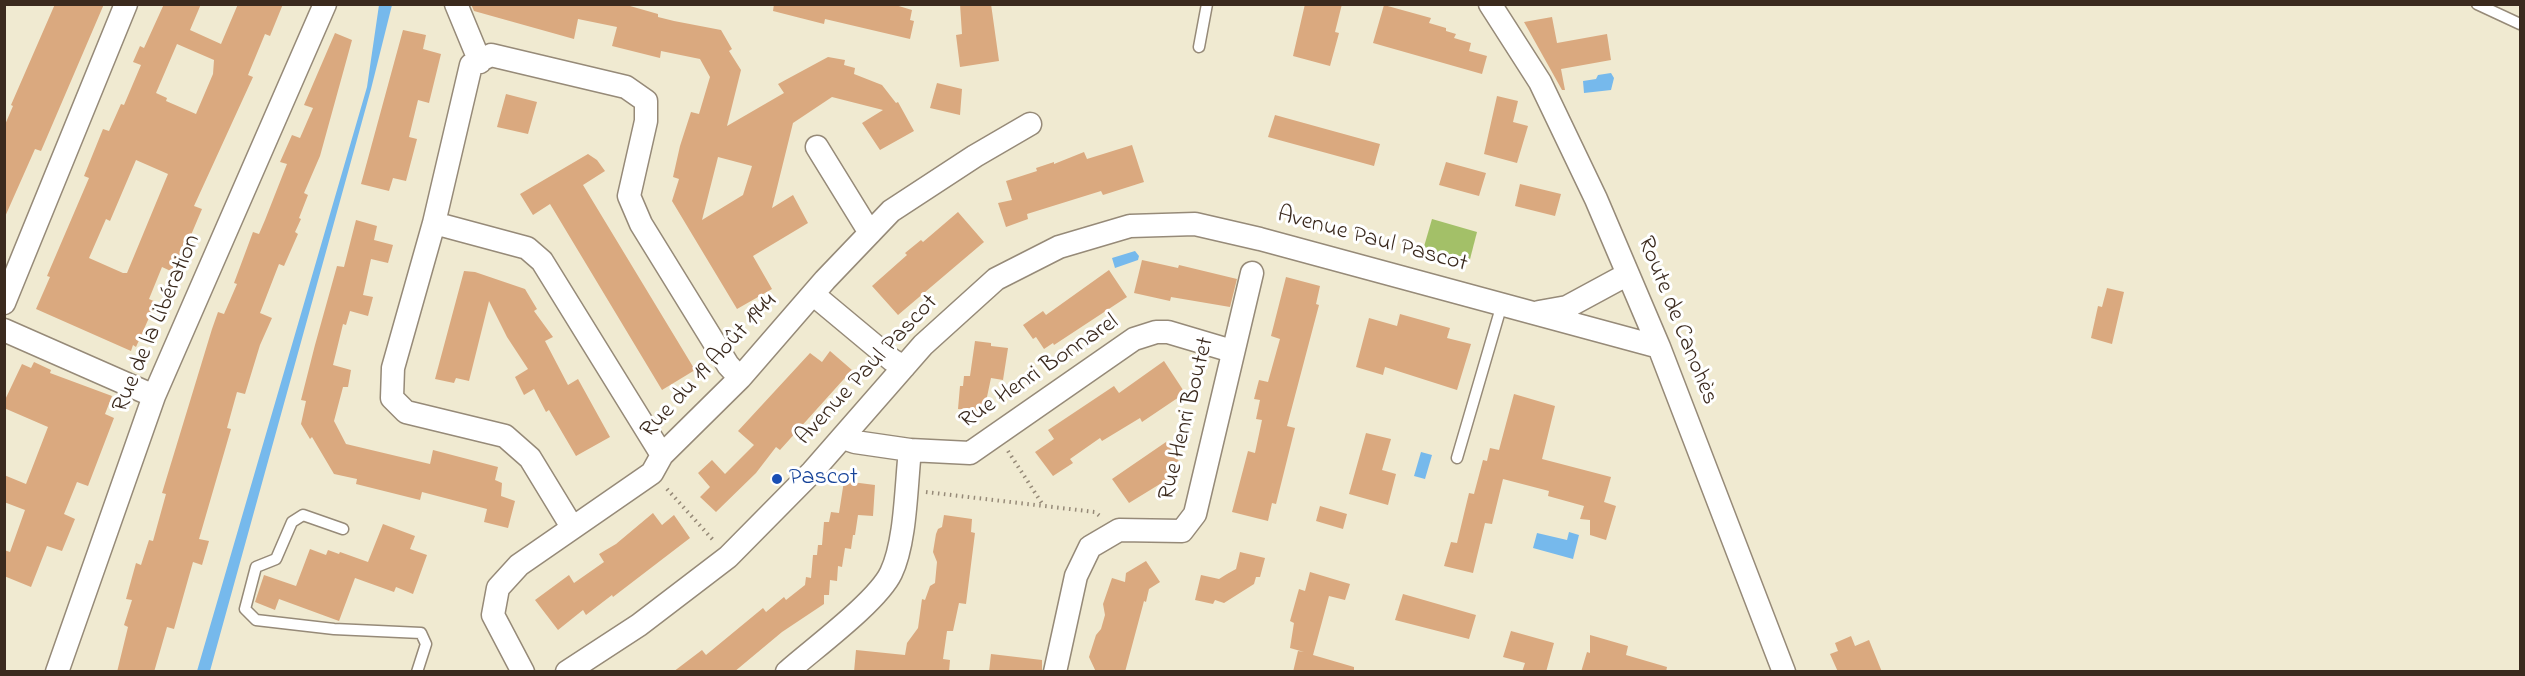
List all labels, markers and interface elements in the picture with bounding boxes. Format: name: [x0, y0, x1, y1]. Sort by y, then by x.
street label: Avenue Paul Pascot: [1274, 202, 1470, 280]
street label: Rue de la Libération: [108, 231, 208, 417]
street label: Route de Canohès: [1629, 233, 1723, 409]
street label: Rue du 19 Août 1944: [636, 289, 784, 445]
street label: Avenue Paul Pascot: [791, 290, 945, 452]
street label: Rue Henri Bonnarel: [955, 309, 1125, 437]
street label: Rue Henri Boutet: [1154, 334, 1222, 504]
place label: Pascot: [789, 465, 858, 493]
marker: Pascot: [770, 472, 784, 486]

